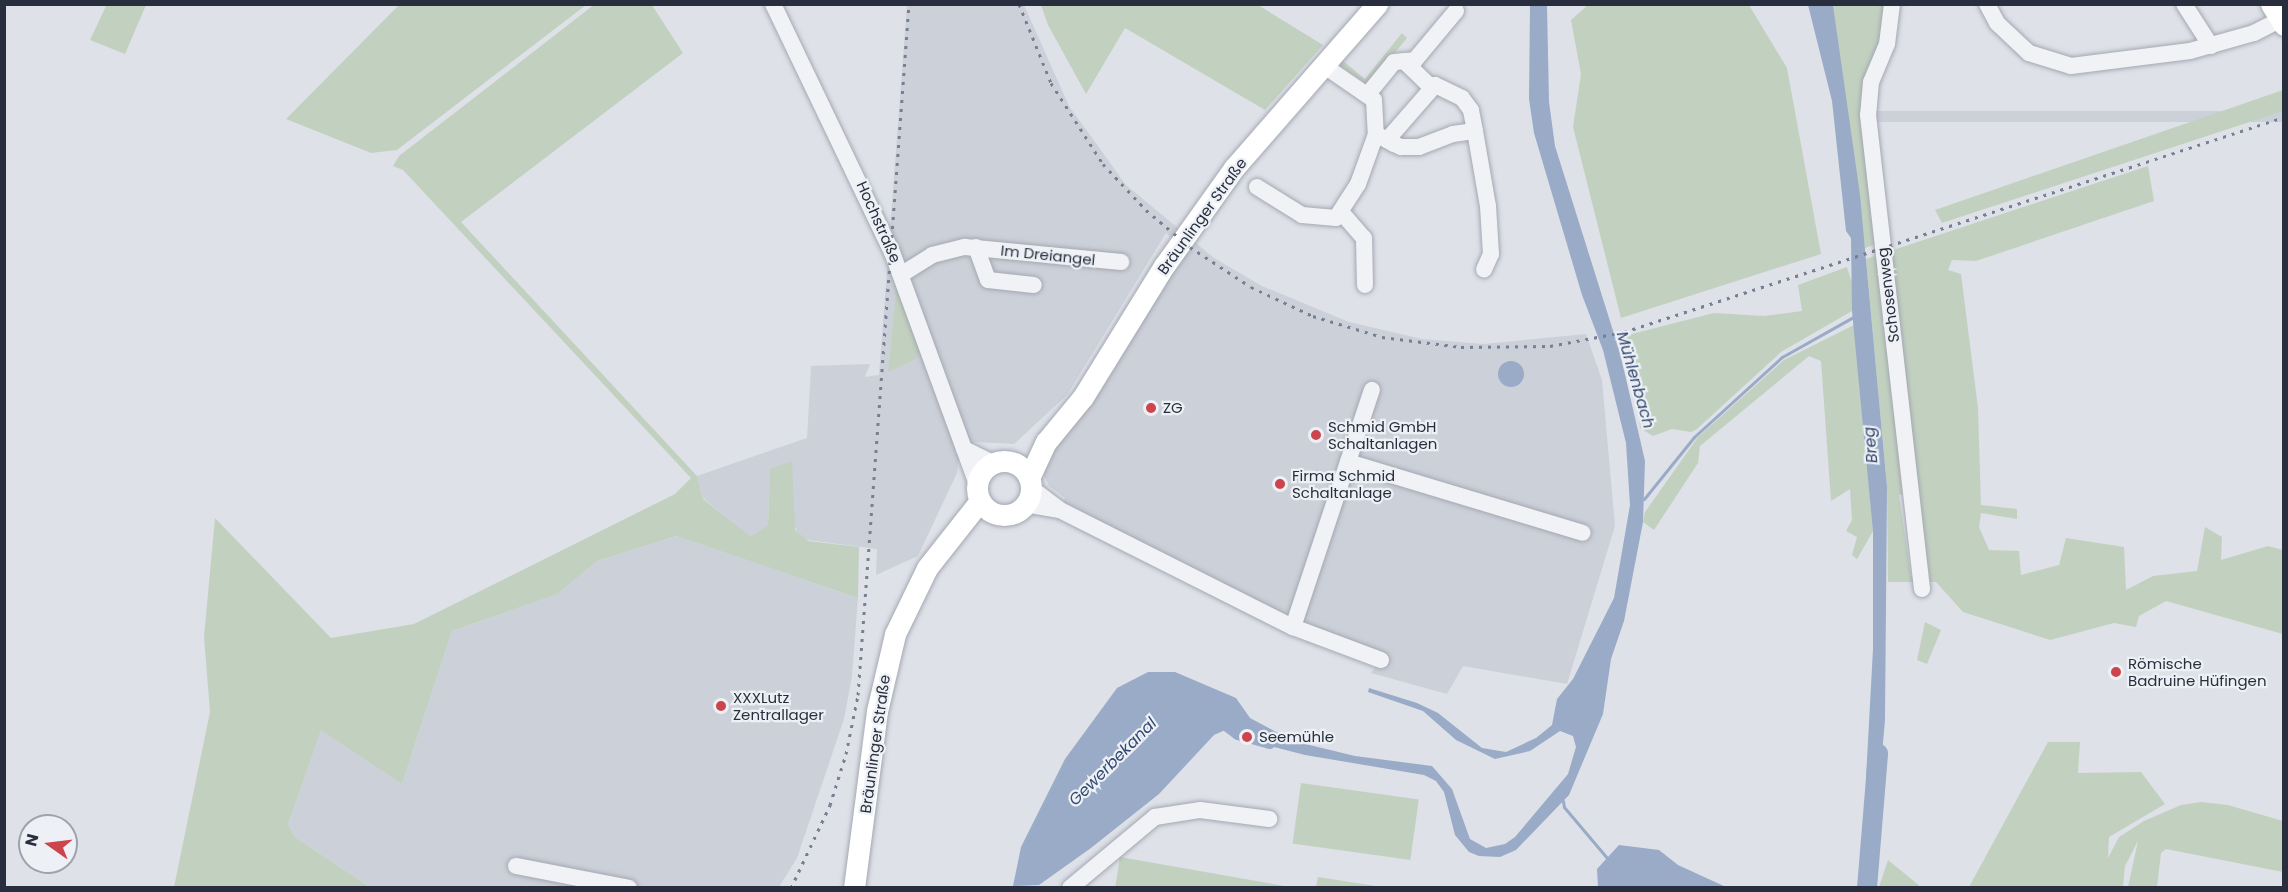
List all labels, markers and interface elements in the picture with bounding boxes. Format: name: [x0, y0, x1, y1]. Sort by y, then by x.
street label: Bräunlinger Straße: [1154, 154, 1250, 278]
street label: Hochstraße: [853, 178, 905, 266]
street label: Im Dreiangel: [1000, 241, 1096, 269]
street label: Schosenweg: [1873, 246, 1903, 344]
water label: Mühlenbach: [1612, 329, 1658, 431]
place label: ZG: [1163, 399, 1183, 417]
marker: ZG: [1144, 401, 1158, 415]
place label: Schmid GmbH Schaltanlagen: [1328, 417, 1437, 452]
water label: Breg: [1860, 426, 1882, 464]
marker: Schmid GmbH Schaltanlagen: [1309, 428, 1323, 442]
place label: Firma Schmid Schaltanlage: [1292, 466, 1395, 501]
marker: Firma Schmid Schaltanlage: [1273, 477, 1287, 491]
place label: Römische Badruine Hüfingen: [2128, 654, 2267, 689]
marker: Römische Badruine Hüfingen: [2109, 665, 2123, 679]
street label: Bräunlinger Straße: [856, 674, 894, 814]
place label: XXXLutz Zentrallager: [733, 688, 824, 723]
marker: XXXLutz Zentrallager: [714, 699, 728, 713]
water label: Gewerbekanal: [1065, 714, 1161, 810]
place label: Seemühle: [1259, 728, 1334, 746]
marker: Seemühle: [1240, 730, 1254, 744]
north arrow: [18, 814, 78, 874]
text: N: [19, 831, 45, 849]

